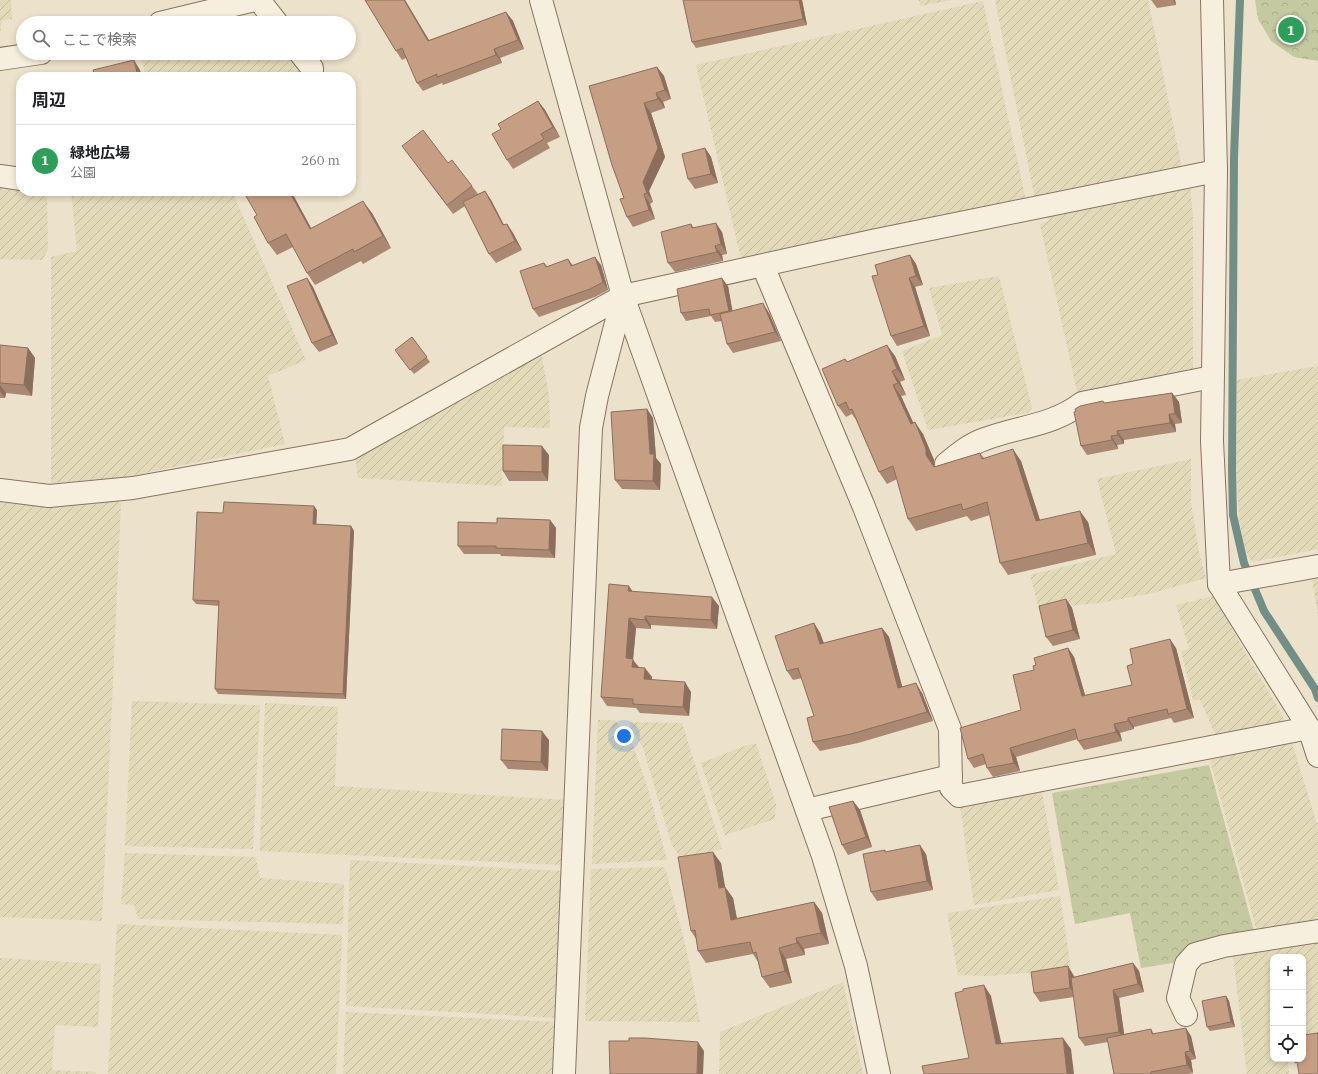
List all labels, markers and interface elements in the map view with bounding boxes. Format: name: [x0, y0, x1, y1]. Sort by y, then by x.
pin: 1: [1278, 15, 1304, 45]
search box: [16, 16, 356, 60]
icon: search: [30, 27, 52, 49]
text: ここで検索: [62, 30, 137, 49]
text: 周辺: [32, 89, 66, 111]
text: 緑地広場: [70, 143, 130, 162]
text: 1: [41, 152, 49, 169]
text: 260 m: [301, 152, 340, 169]
text: 公園: [70, 164, 96, 181]
your location: [614, 726, 634, 746]
map controls: [1270, 954, 1306, 1062]
button: +: [1270, 954, 1306, 990]
button: −: [1270, 990, 1306, 1026]
button: locate: [1270, 1026, 1306, 1062]

